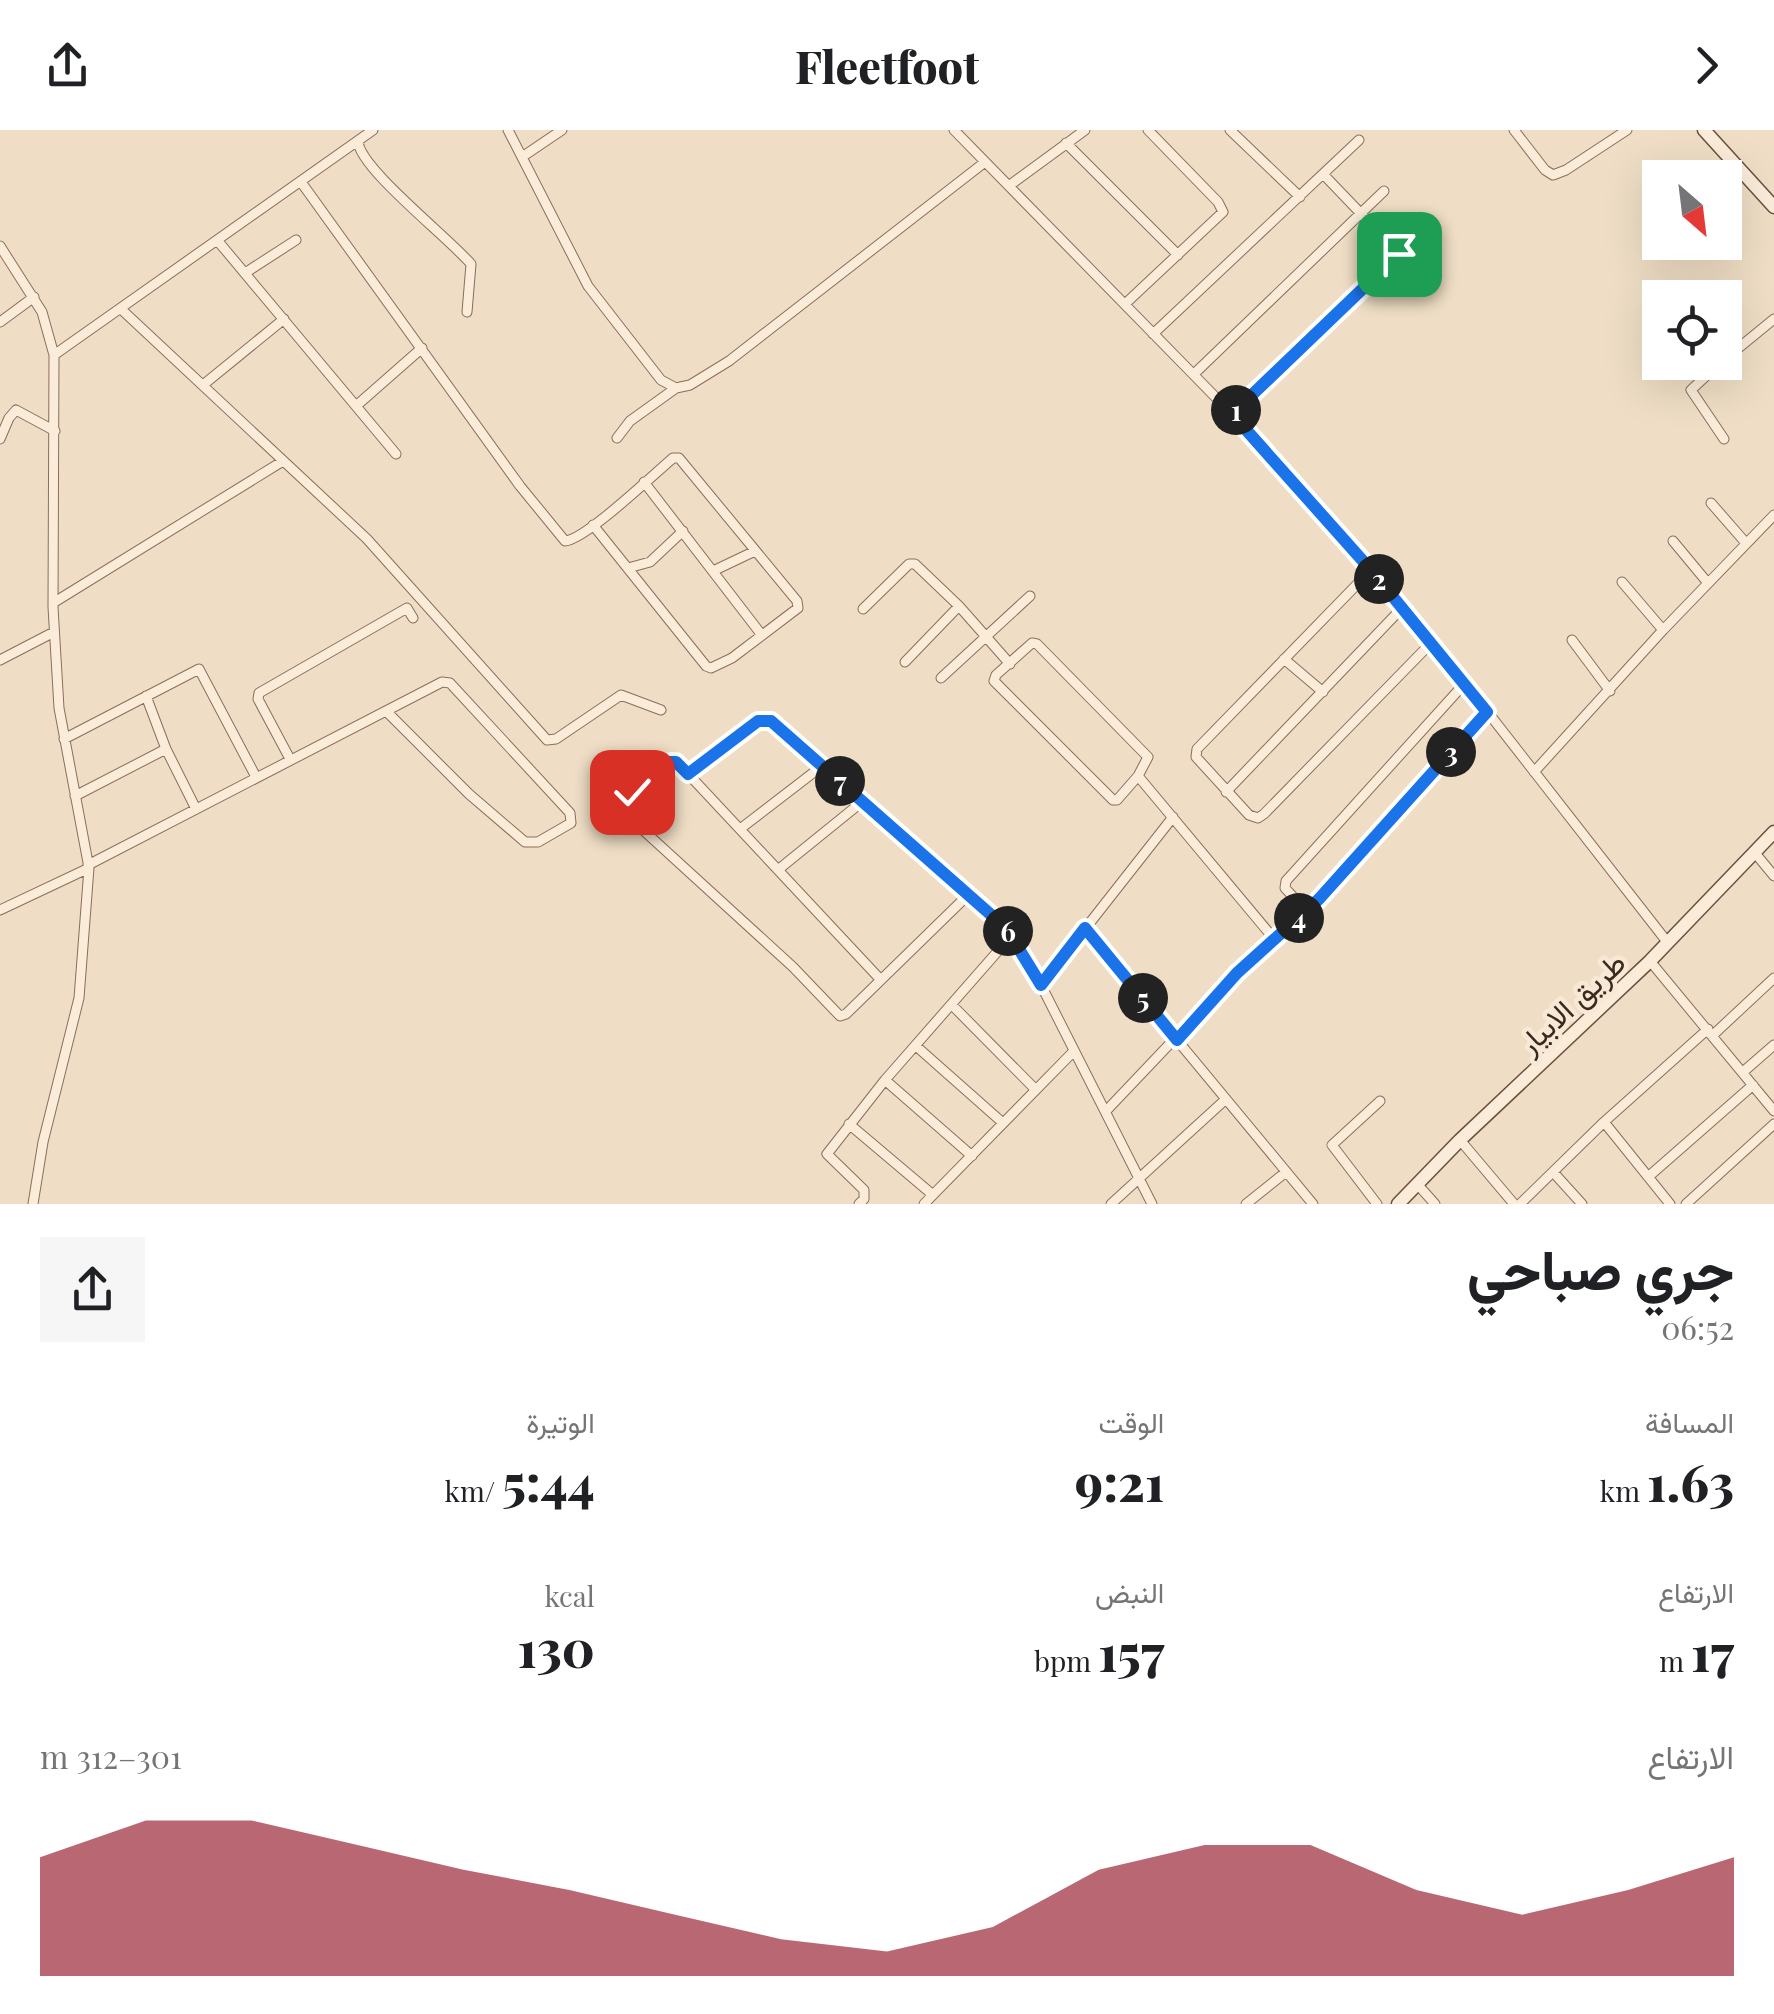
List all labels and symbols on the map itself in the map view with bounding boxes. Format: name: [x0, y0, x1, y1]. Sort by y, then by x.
north arrow: [1642, 160, 1742, 260]
pin: [1357, 212, 1442, 297]
pin: 1: [1211, 385, 1261, 435]
pin: 2: [1354, 554, 1404, 604]
pin: 3: [1426, 727, 1476, 777]
pin: [590, 750, 675, 835]
pin: 7: [815, 756, 865, 806]
pin: 4: [1274, 893, 1324, 943]
pin: 6: [983, 906, 1033, 956]
street label: طريق الابيار: [1508, 942, 1633, 1063]
pin: 5: [1118, 973, 1168, 1023]

